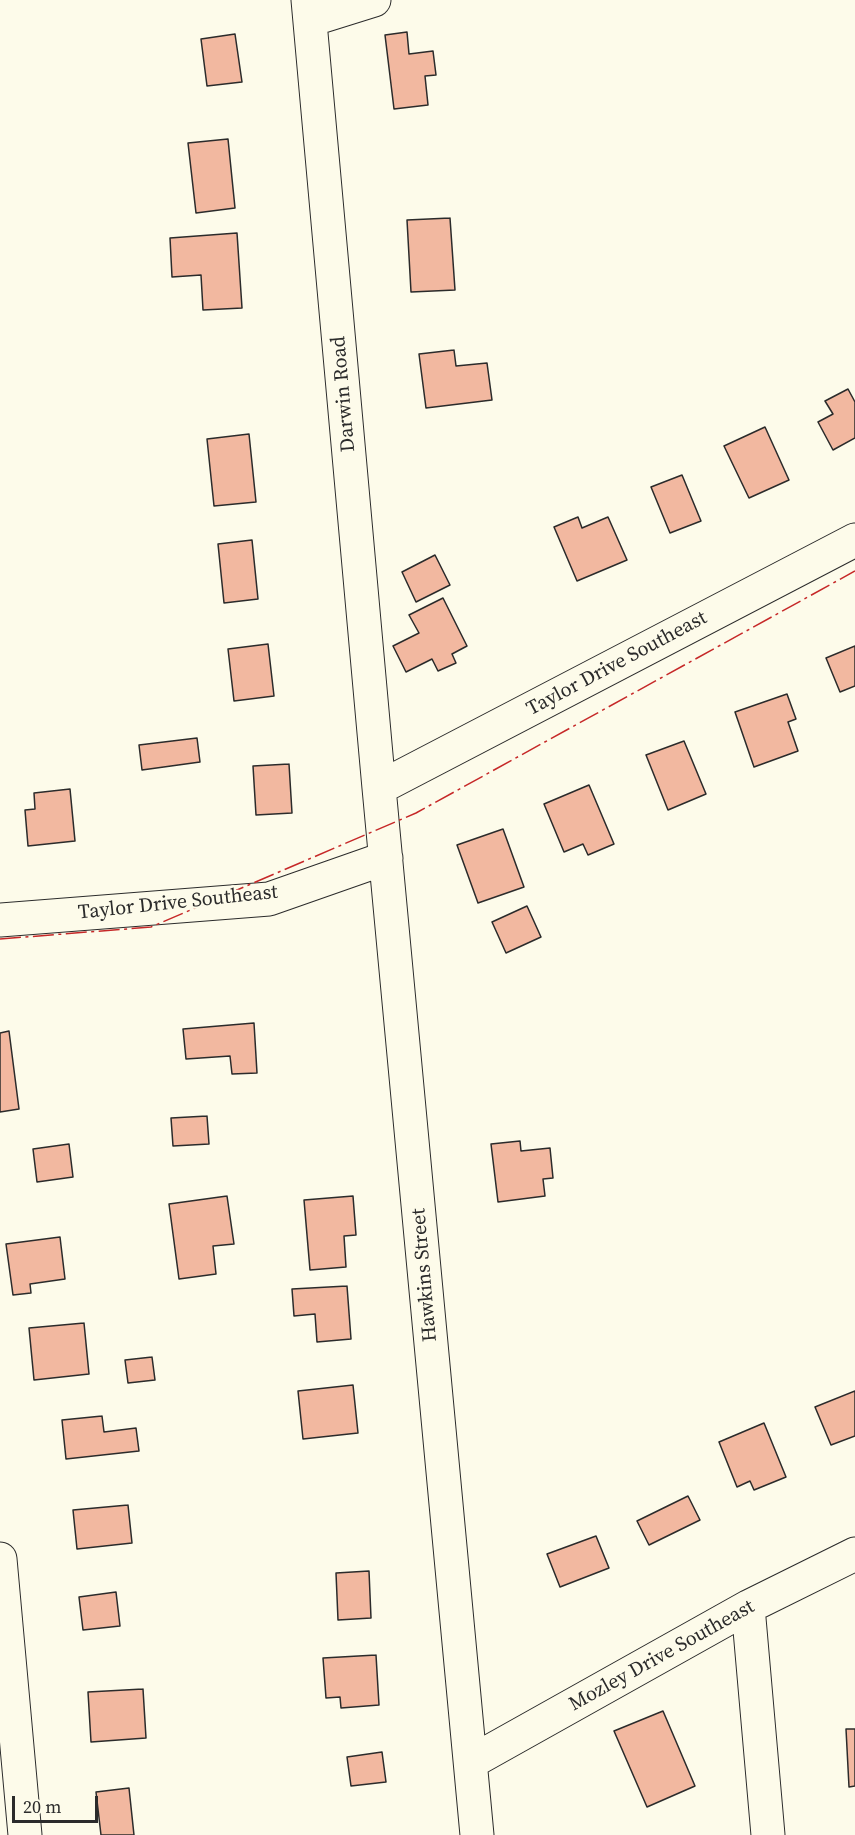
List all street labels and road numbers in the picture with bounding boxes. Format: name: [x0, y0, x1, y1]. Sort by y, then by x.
street label: Darwin Road: [327, 335, 361, 453]
street label: Taylor Drive Southeast: [523, 606, 711, 722]
street label: Taylor Drive Southeast: [77, 881, 279, 925]
street label: Hawkins Street: [407, 1207, 443, 1343]
street label: Mozley Drive Southeast: [565, 1595, 759, 1717]

